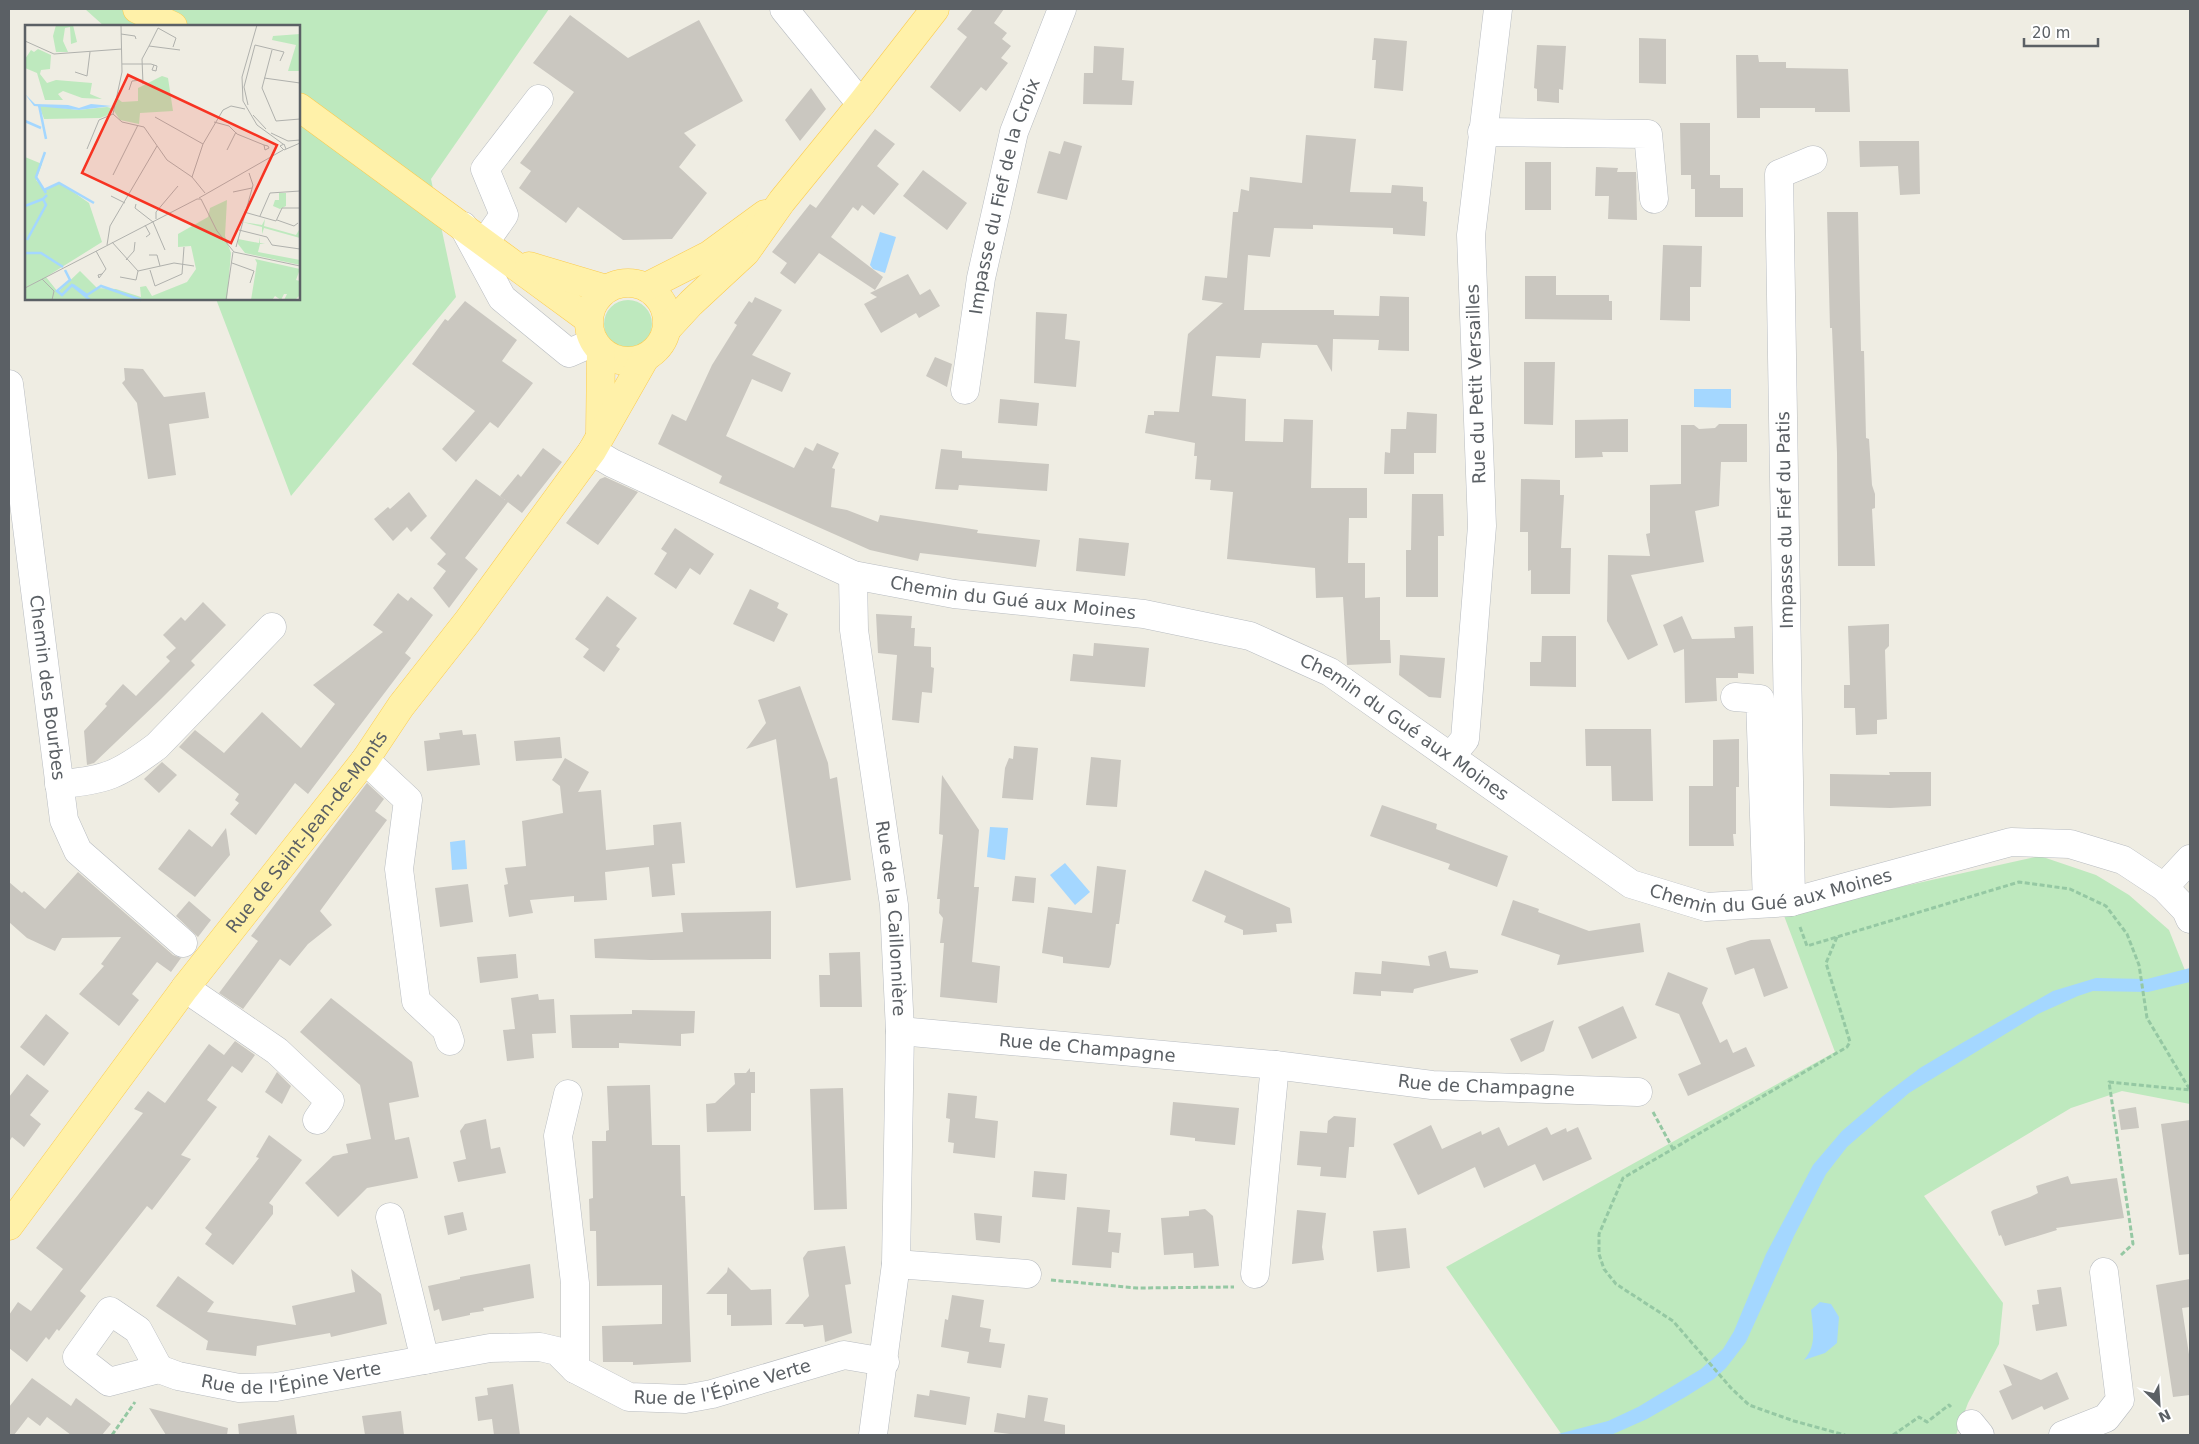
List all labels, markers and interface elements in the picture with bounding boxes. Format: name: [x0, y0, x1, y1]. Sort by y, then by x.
scale bar: [2024, 15, 2098, 47]
text: 20 m: [2032, 24, 2070, 42]
inset map: [25, 25, 300, 300]
street label: Impasse du Fief de la Croix: [965, 75, 1044, 316]
street label: Rue du Petit Versailles: [1462, 284, 1489, 484]
street label: Impasse du Fief du Patis: [1772, 411, 1797, 629]
street label: Chemin du Gué aux Moines: [888, 571, 1137, 623]
street label: Chemin des Bourbes: [26, 594, 70, 781]
street label: Chemin du Gué aux Moines: [1297, 649, 1513, 805]
street label: Rue de Saint-Jean-de-Monts: [221, 727, 391, 937]
street label: Rue de la Caillonnière: [872, 819, 910, 1017]
street label: Chemin du Gué aux Moines: [1647, 864, 1894, 917]
street label: Rue de Champagne: [998, 1029, 1176, 1066]
street label: Rue de Champagne: [1397, 1070, 1575, 1100]
street label: Rue de l'Épine Verte: [633, 1354, 813, 1409]
street label: Rue de l'Épine Verte: [199, 1357, 383, 1398]
north arrow: [2134, 1379, 2184, 1429]
text: N: [2156, 1406, 2173, 1426]

